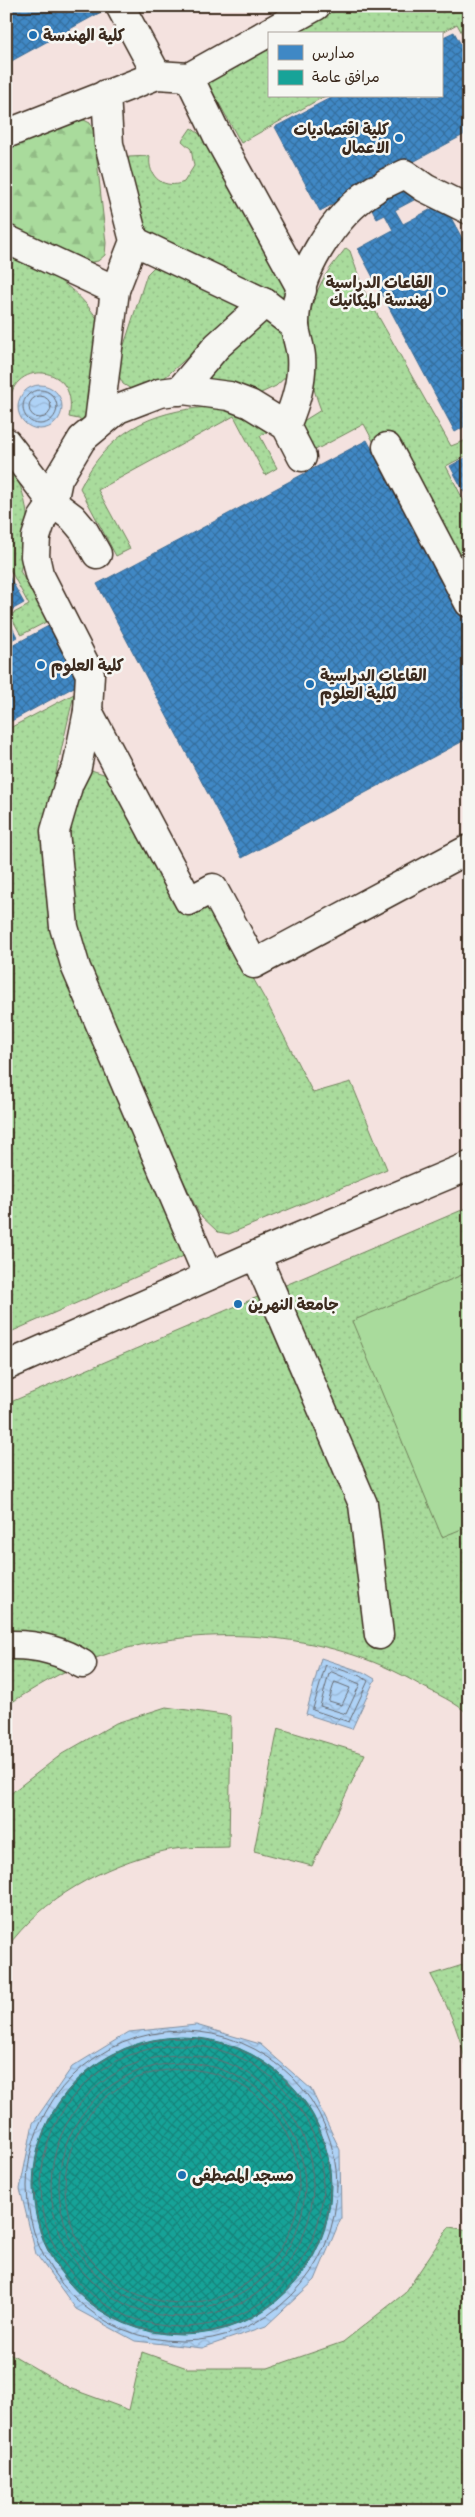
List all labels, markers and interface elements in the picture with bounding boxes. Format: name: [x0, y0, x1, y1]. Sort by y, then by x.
place label: كلية الهندسة: [43, 24, 125, 46]
marker: كلية الهندسة: [27, 29, 39, 41]
legend: [268, 32, 442, 98]
text: مدارس: [312, 42, 355, 63]
text: مرافق عامة: [312, 66, 380, 87]
place label: كلية اقتصاديات الاعمال: [293, 118, 389, 158]
marker: كلية اقتصاديات الاعمال: [393, 132, 405, 144]
place label: القاعات الدراسية لهندسة الميكانيك: [325, 271, 432, 311]
marker: القاعات الدراسية لهندسة الميكانيك: [436, 285, 448, 297]
place label: كلية العلوم: [51, 654, 124, 678]
marker: كلية العلوم: [35, 659, 47, 671]
place label: القاعات الدراسية لكلية العلوم: [320, 664, 427, 706]
marker: القاعات الدراسية لكلية العلوم: [304, 678, 316, 690]
place label: جامعة النهرين: [248, 1293, 339, 1315]
marker: جامعة النهرين: [232, 1298, 244, 1310]
place label: مسجد المصطفى: [192, 2164, 294, 2186]
marker: مسجد المصطفى: [176, 2169, 188, 2181]

